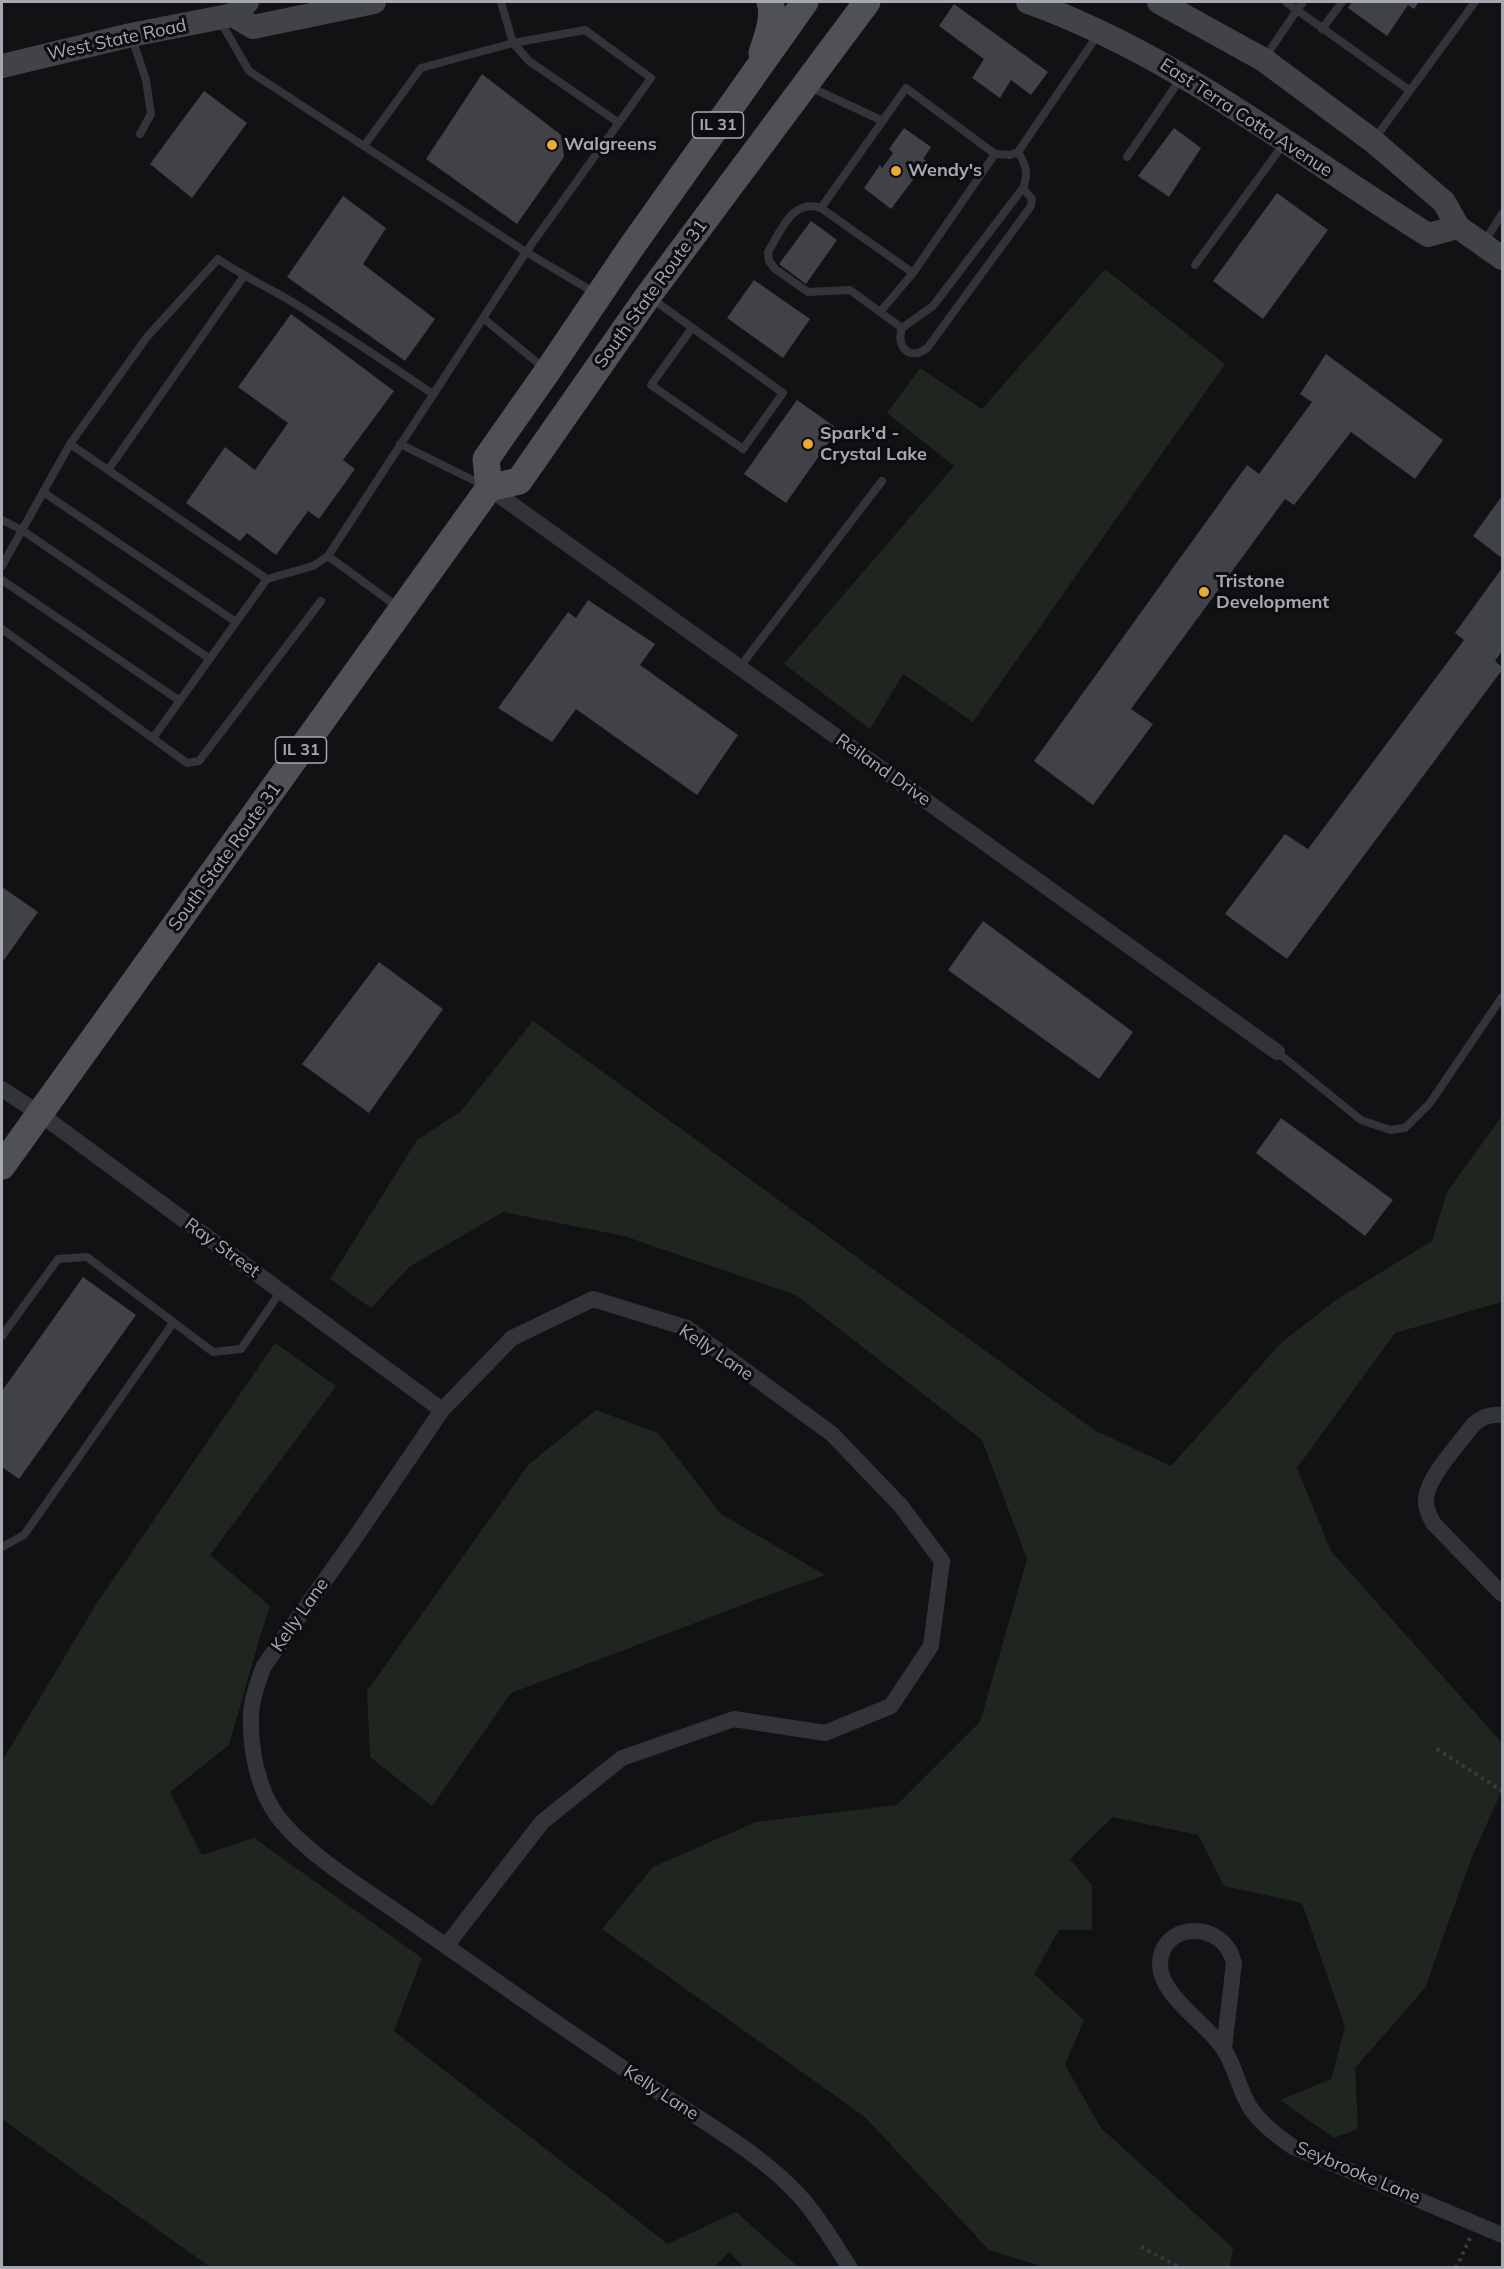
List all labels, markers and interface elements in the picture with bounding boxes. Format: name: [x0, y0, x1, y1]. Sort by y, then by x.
street label: West State Road: [45, 15, 189, 65]
street label: East Terra Cotta Avenue: [1156, 54, 1336, 182]
road number: IL 31: [692, 112, 744, 138]
place label: Walgreens: [564, 134, 657, 156]
marker: Walgreens: [545, 138, 559, 152]
place label: Wendy's: [908, 160, 982, 182]
marker: Wendy's: [889, 164, 903, 178]
street label: South State Route 31: [590, 216, 712, 372]
place label: Spark'd - Crystal Lake: [820, 423, 927, 466]
marker: Spark'd - Crystal Lake: [801, 437, 815, 451]
place label: Tristone Development: [1216, 571, 1329, 614]
marker: Tristone Development: [1197, 585, 1211, 599]
street label: Reiland Drive: [831, 729, 935, 811]
road number: IL 31: [276, 737, 326, 763]
street label: South State Route 31: [164, 779, 286, 935]
street label: Ray Street: [180, 1214, 264, 1282]
street label: Kelly Lane: [675, 1320, 757, 1386]
street label: Kelly Lane: [267, 1574, 333, 1656]
street label: Kelly Lane: [620, 2061, 702, 2125]
street label: Seybrooke Lane: [1293, 2137, 1423, 2209]

